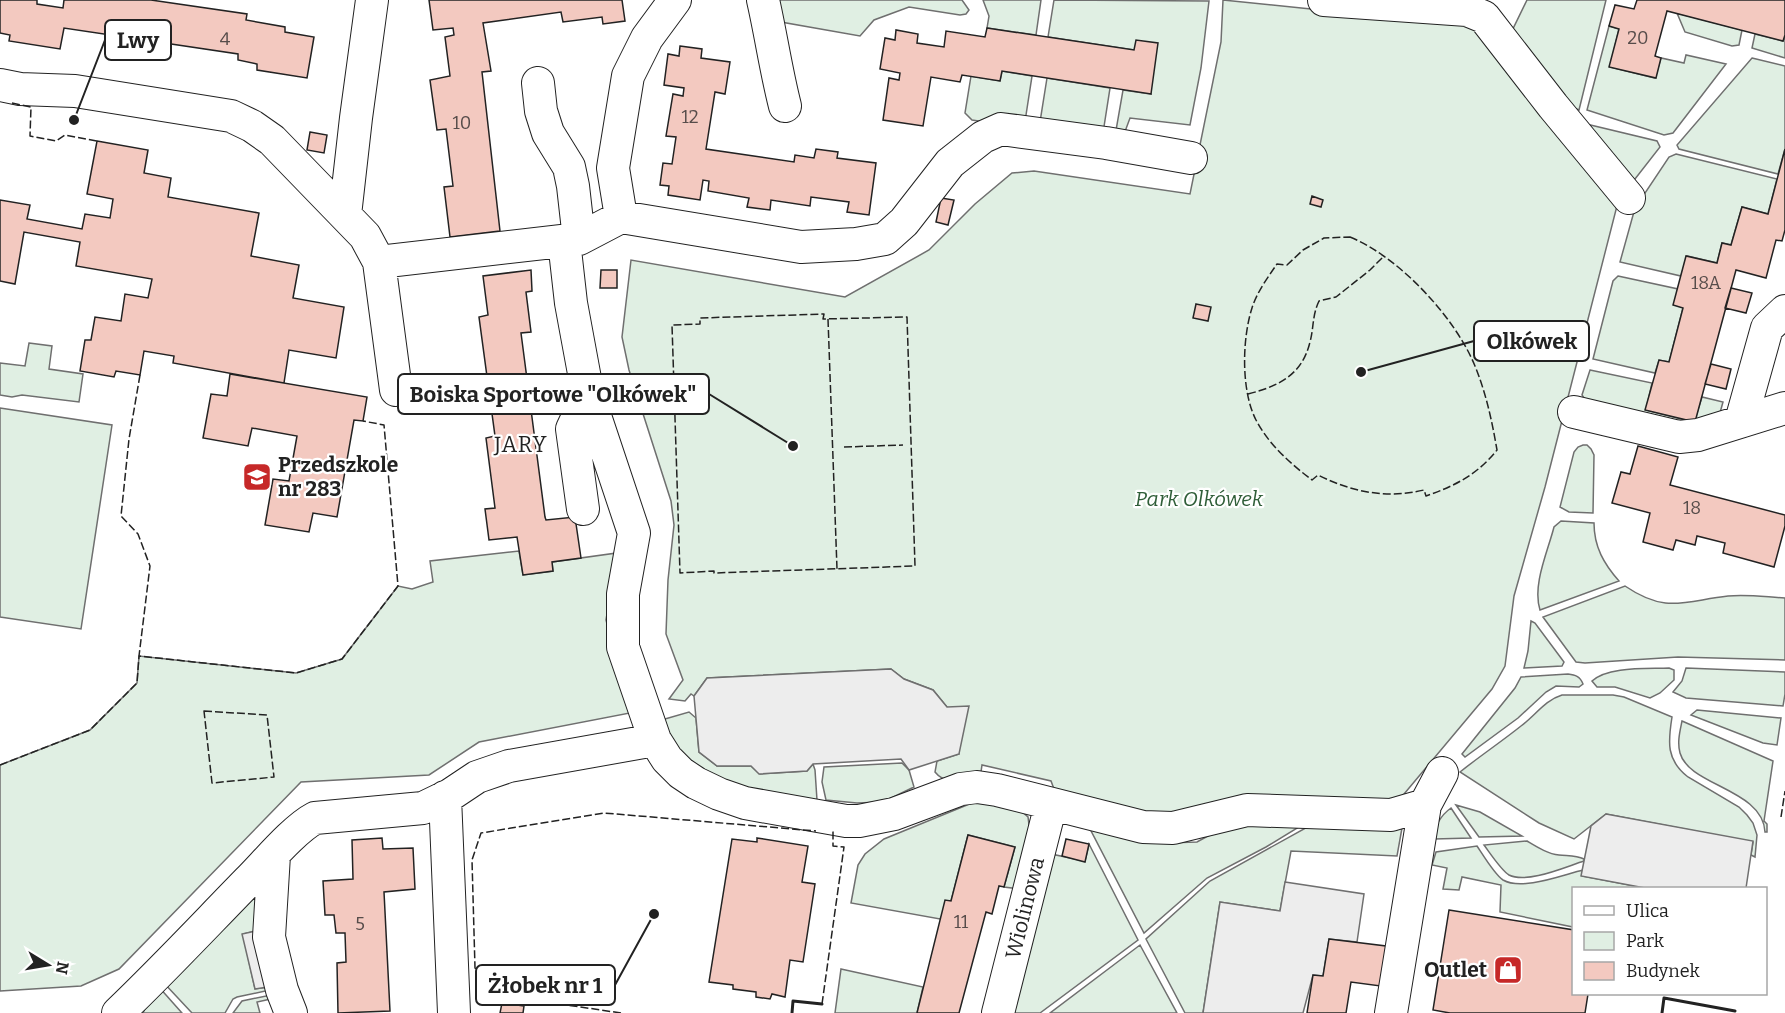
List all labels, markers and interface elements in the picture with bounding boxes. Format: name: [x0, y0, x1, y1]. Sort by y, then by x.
callout: Lwy: [105, 20, 171, 60]
text: Lwy: [117, 27, 160, 54]
house number: 20: [1627, 27, 1649, 49]
house number: 4: [220, 28, 231, 50]
house number: 12: [681, 106, 699, 128]
house number: 10: [453, 112, 471, 134]
house number: 18A: [1691, 272, 1721, 294]
callout: Olkówek: [1474, 321, 1589, 361]
text: Olkówek: [1487, 328, 1577, 355]
callout: Boiska Sportowe "Olkówek": [398, 374, 709, 414]
text: Boiska Sportowe "Olkówek": [409, 381, 697, 408]
district label: JARY: [493, 431, 548, 458]
place label: Przedszkole nr 283: [278, 452, 398, 502]
school or university icon: Przedszkole nr 283: [241, 461, 273, 493]
park label: Park Olkówek: [1135, 486, 1264, 512]
house number: 18: [1683, 497, 1701, 519]
street label: Wiolinowa: [1000, 854, 1050, 962]
legend: [1572, 887, 1767, 995]
text: Ulica: [1626, 900, 1669, 922]
house number: 11: [954, 911, 969, 933]
house number: 5: [355, 913, 365, 935]
text: Park: [1626, 930, 1665, 952]
north arrow: [18, 935, 78, 995]
shop icon: Outlet: [1492, 954, 1524, 986]
place label: Outlet: [1424, 957, 1488, 983]
text: N: [52, 960, 73, 976]
text: Budynek: [1626, 960, 1701, 982]
callout: Żłobek nr 1: [476, 965, 615, 1005]
text: Żłobek nr 1: [488, 972, 603, 999]

